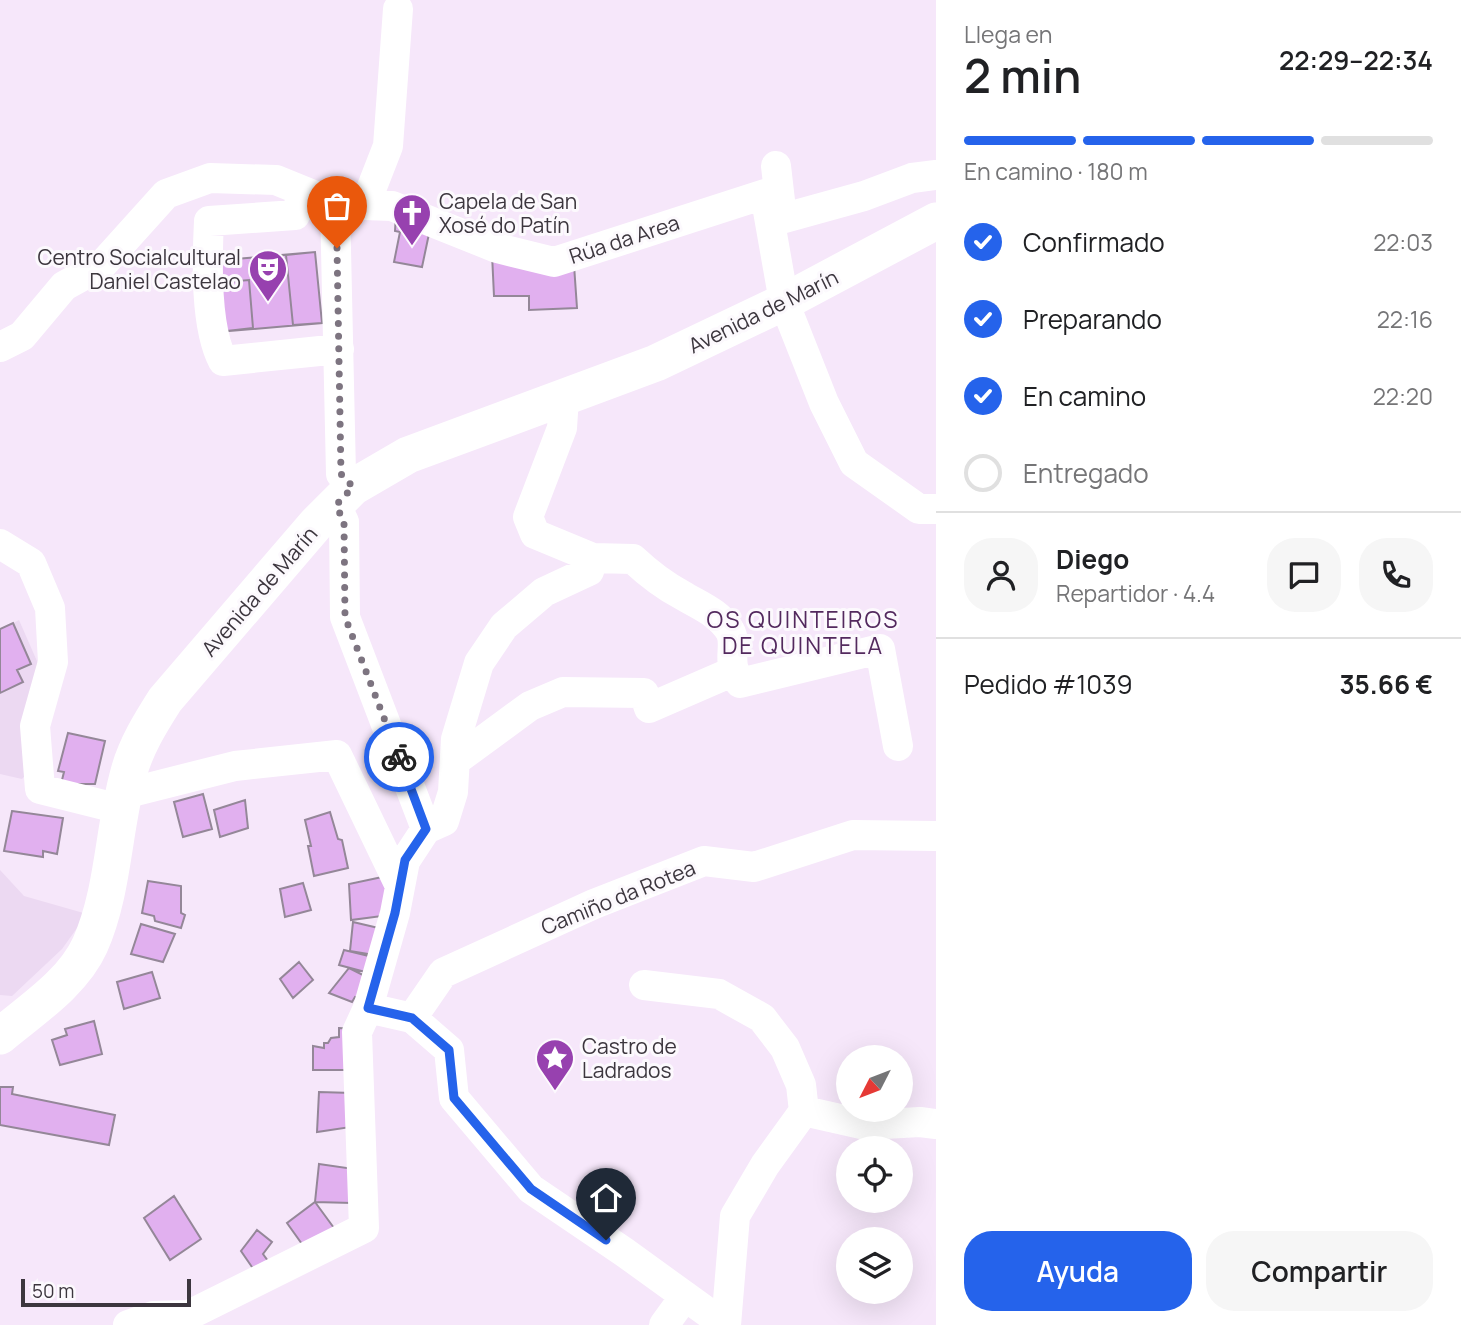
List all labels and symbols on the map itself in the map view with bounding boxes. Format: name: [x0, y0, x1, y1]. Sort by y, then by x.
pin: [307, 176, 367, 248]
place label: Capela de San Xosé do Patín: [439, 187, 577, 239]
church icon: Capela de San Xosé do Patín: [391, 192, 433, 247]
street label: Rúa da Area: [565, 208, 683, 270]
place label: Centro Socialcultural Daniel Castelao: [37, 243, 241, 295]
theatre icon: Centro Socialcultural Daniel Castelao: [247, 248, 289, 303]
street label: Avenida de Marín: [683, 263, 843, 359]
street label: Avenida de Marín: [195, 520, 323, 662]
district label: OS QUINTEIROS DE QUINTELA: [707, 603, 899, 661]
courier: [364, 722, 434, 792]
street label: Camiño da Rotea: [537, 853, 699, 941]
place label: Castro de Ladrados: [582, 1032, 677, 1084]
place icon: Castro de Ladrados: [534, 1037, 576, 1092]
north arrow: [836, 1045, 914, 1122]
pin: [576, 1168, 636, 1240]
scale bar: [21, 1276, 191, 1308]

